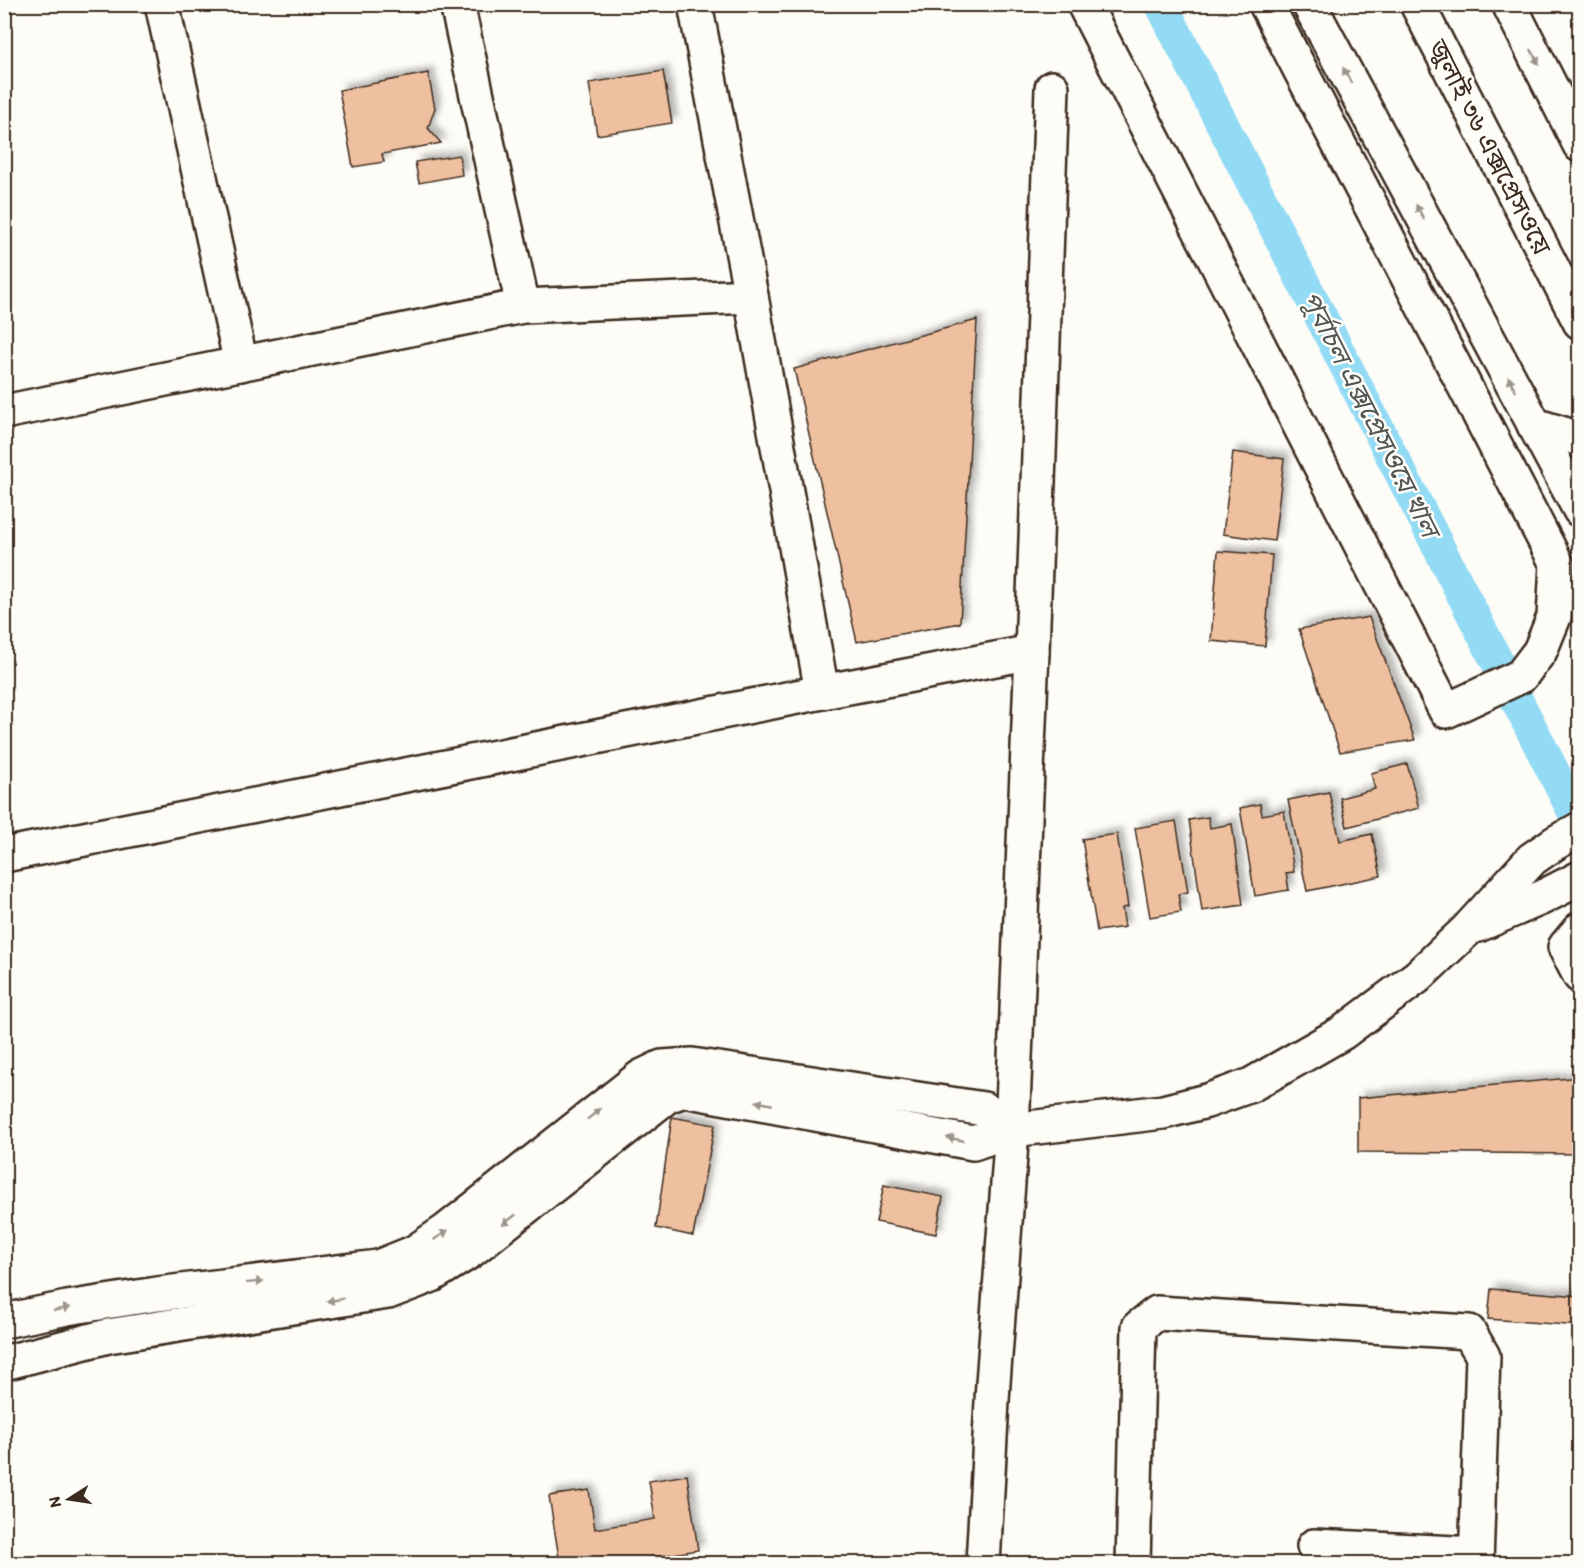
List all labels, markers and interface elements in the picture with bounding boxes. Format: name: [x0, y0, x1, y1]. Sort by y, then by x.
street label: জুলাই ৩৬ এক্সপ্রেসওয়ে: [1421, 33, 1558, 261]
one-way arrow: [1530, 48, 1540, 65]
one-way arrow: [1342, 66, 1352, 83]
one-way arrow: [1416, 203, 1426, 221]
water label: পূর্বাচল এক্সপ্রেসওয়ে খাল: [1294, 285, 1449, 547]
one-way arrow: [1507, 376, 1517, 393]
one-way arrow: [754, 1098, 773, 1107]
one-way arrow: [586, 1108, 601, 1121]
one-way arrow: [946, 1134, 965, 1143]
one-way arrow: [502, 1214, 517, 1226]
one-way arrow: [432, 1229, 448, 1241]
one-way arrow: [245, 1277, 264, 1287]
one-way arrow: [326, 1296, 345, 1305]
one-way arrow: [52, 1304, 71, 1313]
north arrow: [39, 1469, 99, 1529]
text: N: [44, 1495, 65, 1509]

